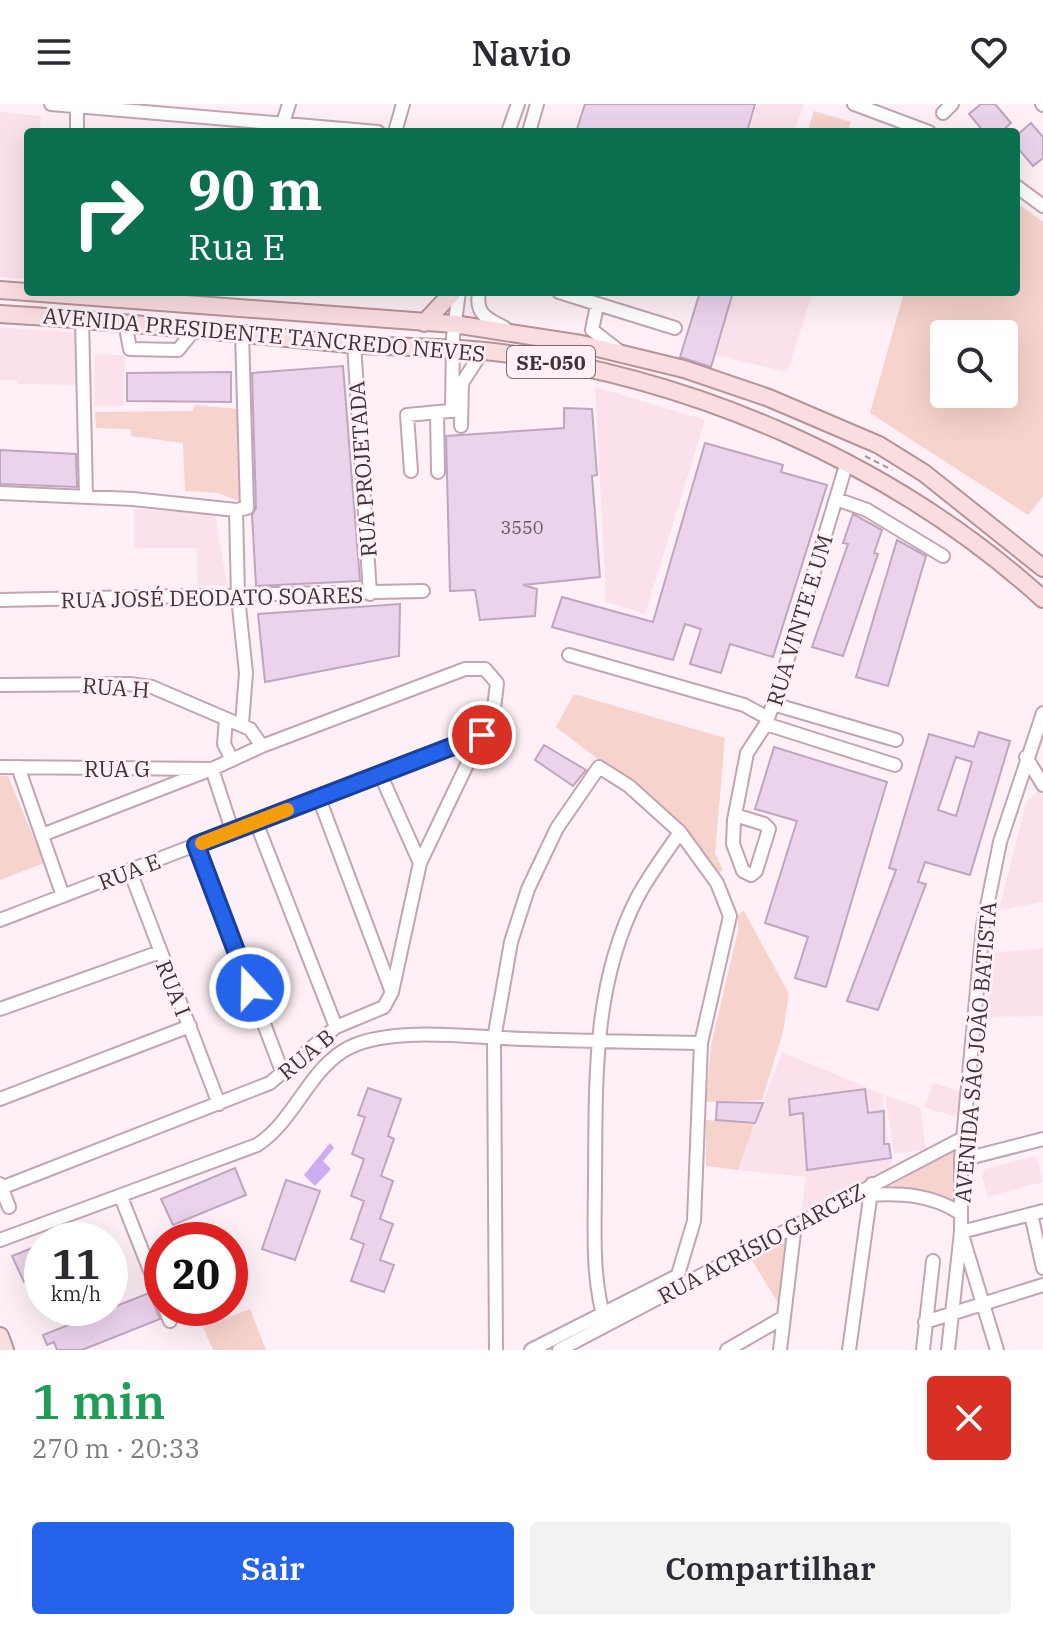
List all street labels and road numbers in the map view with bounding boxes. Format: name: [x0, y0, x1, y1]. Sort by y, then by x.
street label: AVENIDA PRESIDENTE TANCREDO NEVES: [42, 300, 486, 368]
road number: SE-050: [507, 346, 595, 378]
street label: RUA PROJETADA: [341, 380, 383, 558]
street label: RUA VINTE E UM: [759, 531, 839, 709]
street label: RUA JOSÉ DEODATO SOARES: [60, 580, 364, 614]
street label: RUA H: [81, 670, 151, 704]
street label: RUA G: [84, 754, 150, 783]
street label: RUA E: [94, 846, 164, 896]
street label: AVENIDA SÃO JOÃO BATISTA: [947, 900, 1003, 1204]
street label: RUA I: [150, 956, 198, 1020]
street label: RUA B: [272, 1022, 340, 1086]
street label: RUA ACRÍSIO GARCEZ: [652, 1176, 870, 1310]

